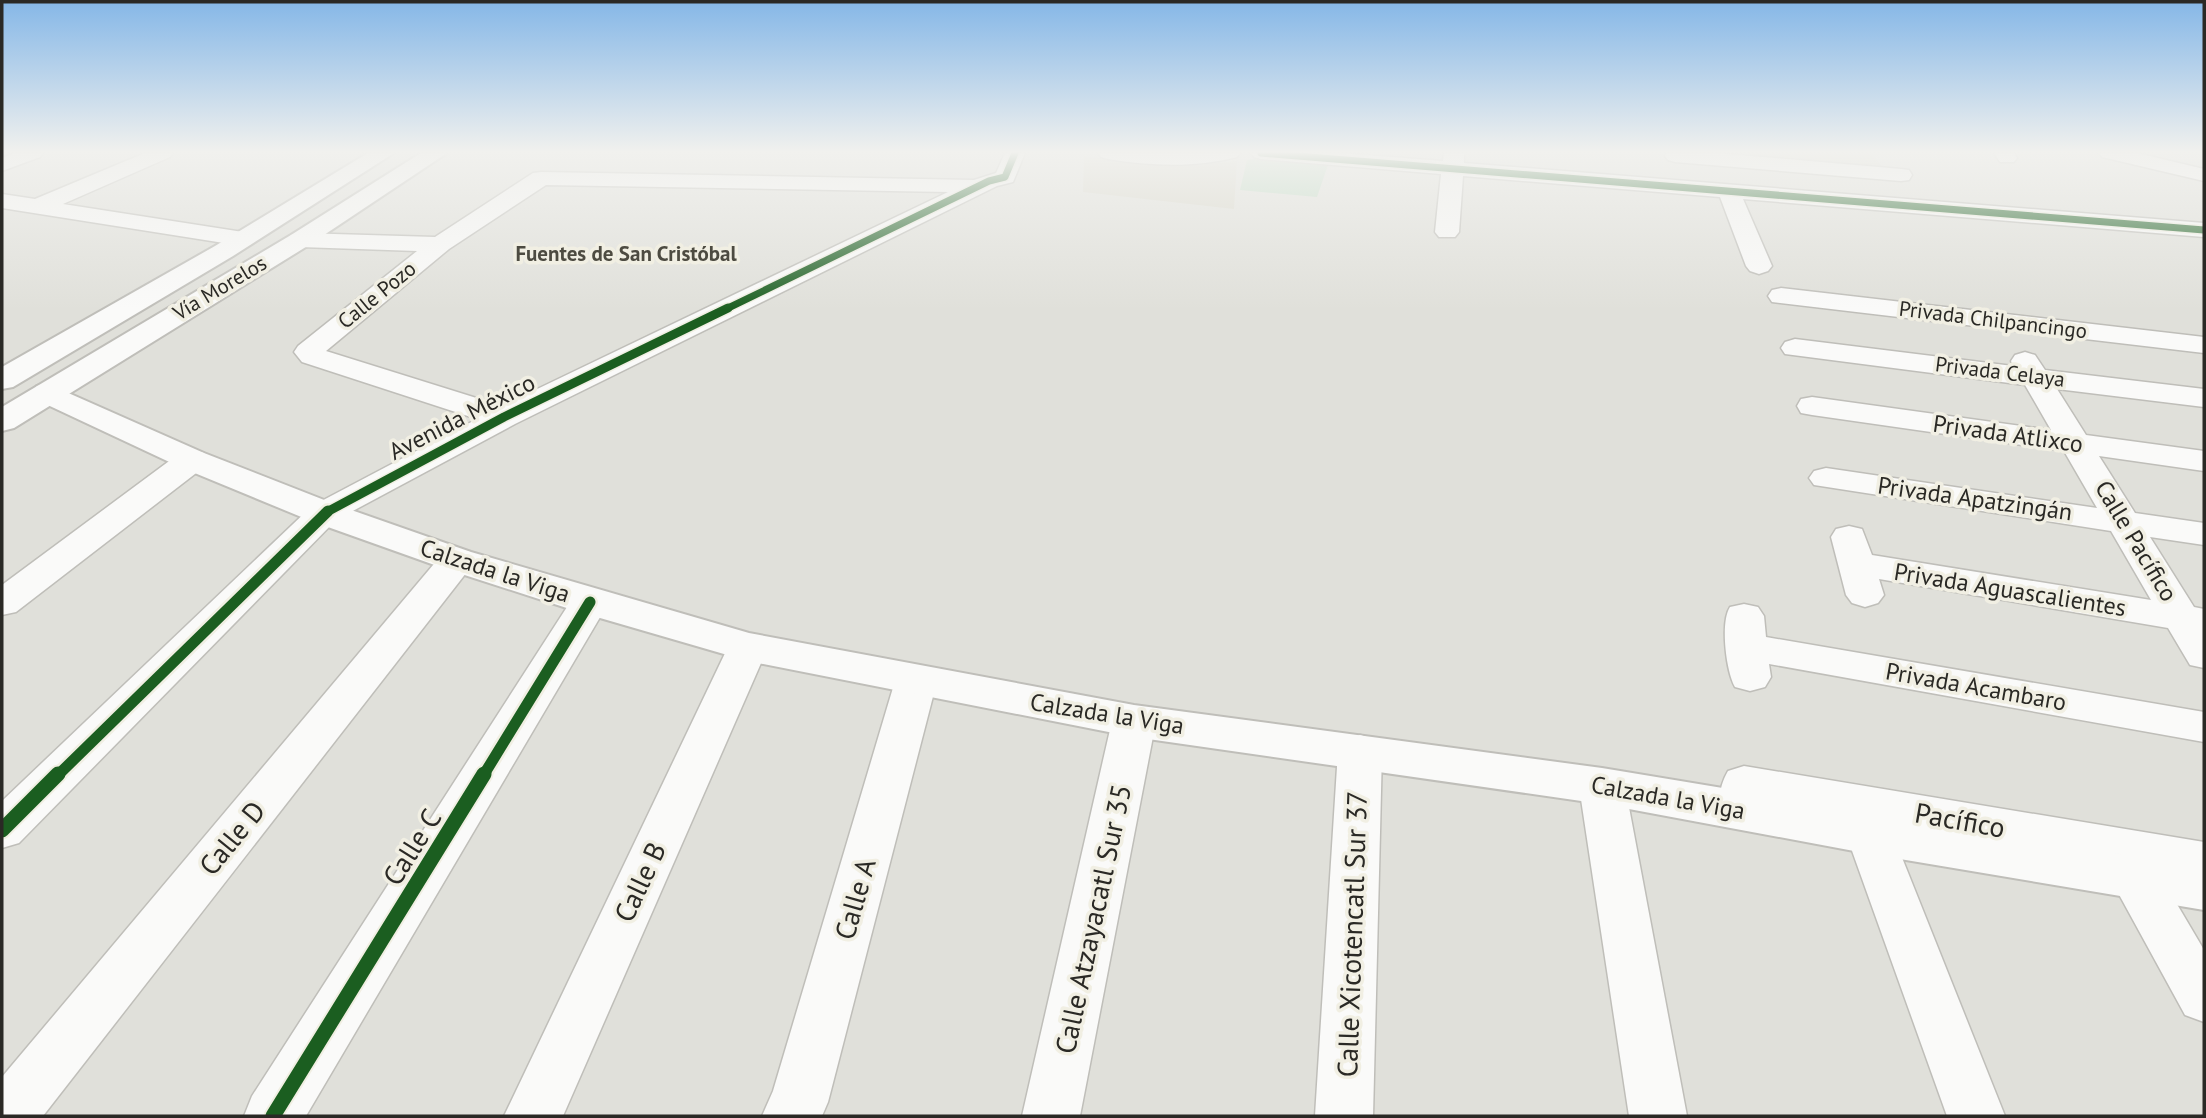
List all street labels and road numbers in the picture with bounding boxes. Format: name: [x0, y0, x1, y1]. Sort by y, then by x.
street label: Vía Morelos: [167, 249, 271, 327]
street label: Calle Pozo: [332, 255, 421, 334]
street label: Privada Chilpancingo: [1897, 295, 2089, 344]
street label: Privada Celaya: [1934, 350, 2066, 393]
street label: Avenida México: [383, 366, 540, 467]
street label: Privada Atlixco: [1931, 408, 2085, 459]
street label: Privada Apatzingán: [1876, 469, 2074, 528]
street label: Calle Pacífico: [2088, 475, 2185, 607]
street label: Calzada la Viga: [416, 532, 574, 609]
street label: Privada Aguascalientes: [1892, 556, 2128, 623]
street label: Privada Acambaro: [1883, 655, 2069, 718]
street label: Calzada la Viga: [1028, 686, 1186, 741]
street label: Calzada la Viga: [1589, 769, 1747, 826]
street label: Calle Atzayacatl Sur 35: [1046, 781, 1139, 1057]
street label: Calle Xicotencatl Sur 37: [1328, 790, 1375, 1078]
street label: Calle D: [190, 793, 273, 883]
street label: Pacífico: [1912, 793, 2008, 846]
street label: Calle C: [374, 802, 449, 892]
street label: Calle B: [605, 836, 674, 928]
street label: Calle A: [825, 853, 884, 944]

